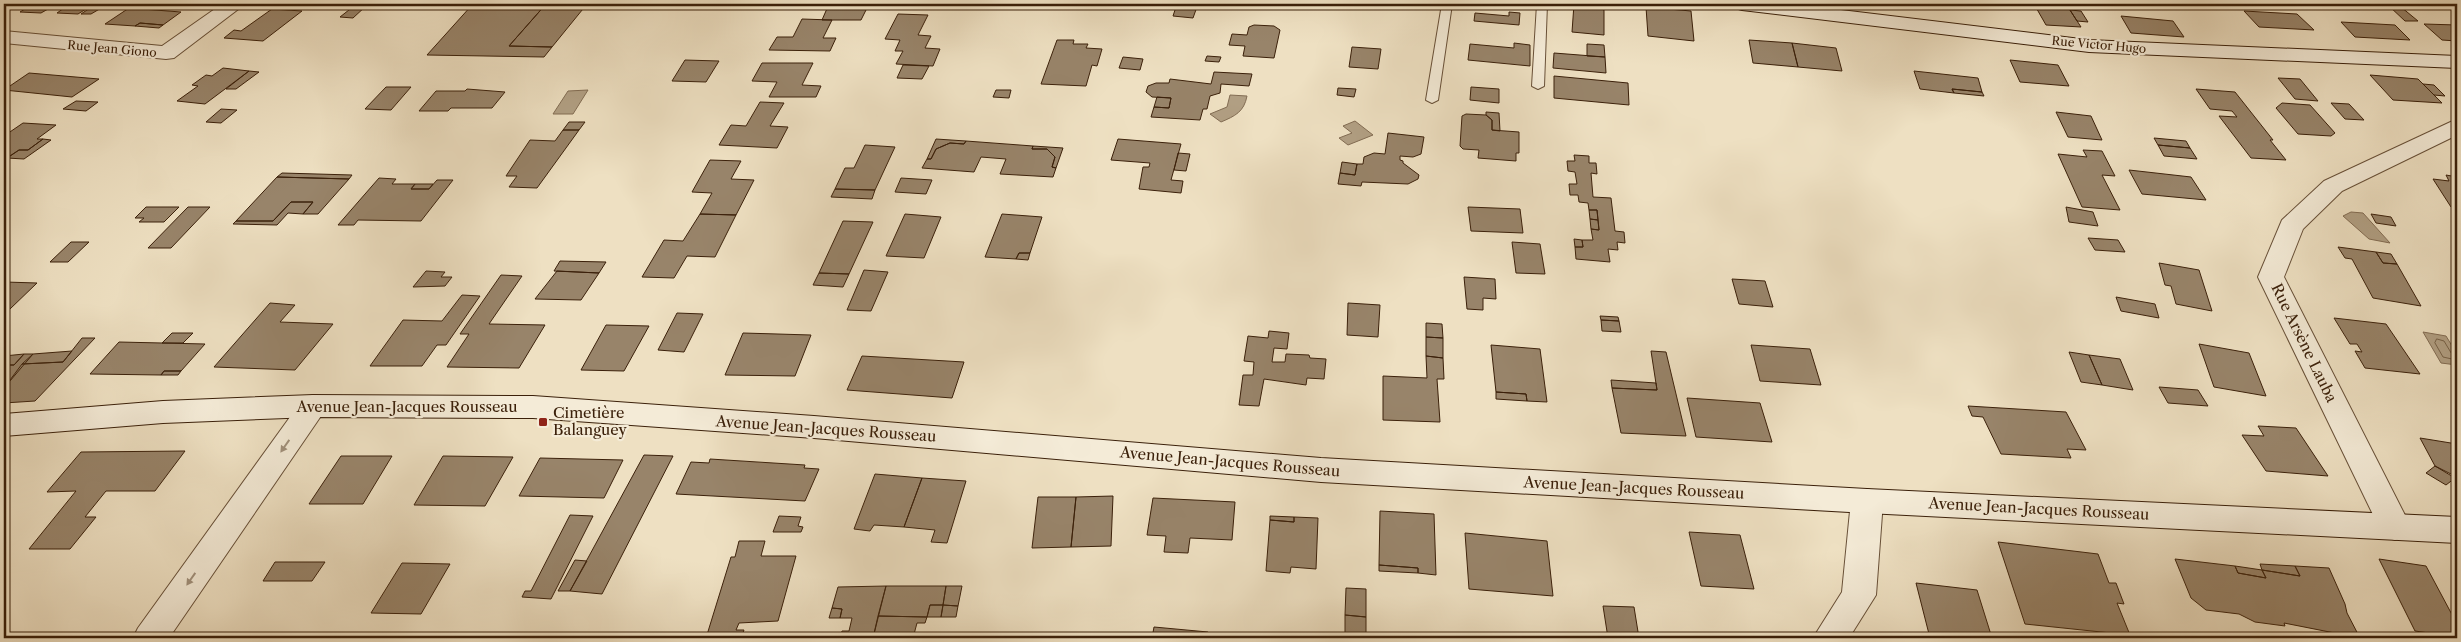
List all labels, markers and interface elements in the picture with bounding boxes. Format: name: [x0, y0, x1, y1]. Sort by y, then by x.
street label: Rue Victor Hugo: [2051, 33, 2147, 56]
street label: Rue Jean Giono: [67, 37, 157, 60]
street label: Rue Arsène Lauba: [2267, 280, 2342, 405]
street label: Avenue Jean-Jacques Rousseau: [295, 397, 518, 416]
place label: Cimetière Balanguey: [553, 403, 627, 439]
street label: Avenue Jean-Jacques Rousseau: [714, 411, 937, 446]
marker: Cimetière Balanguey: [537, 416, 549, 428]
one-way arrow: [280, 439, 290, 453]
street label: Avenue Jean-Jacques Rousseau: [1118, 442, 1341, 481]
street label: Avenue Jean-Jacques Rousseau: [1522, 472, 1745, 503]
street label: Avenue Jean-Jacques Rousseau: [1927, 493, 2150, 524]
one-way arrow: [186, 572, 196, 586]

